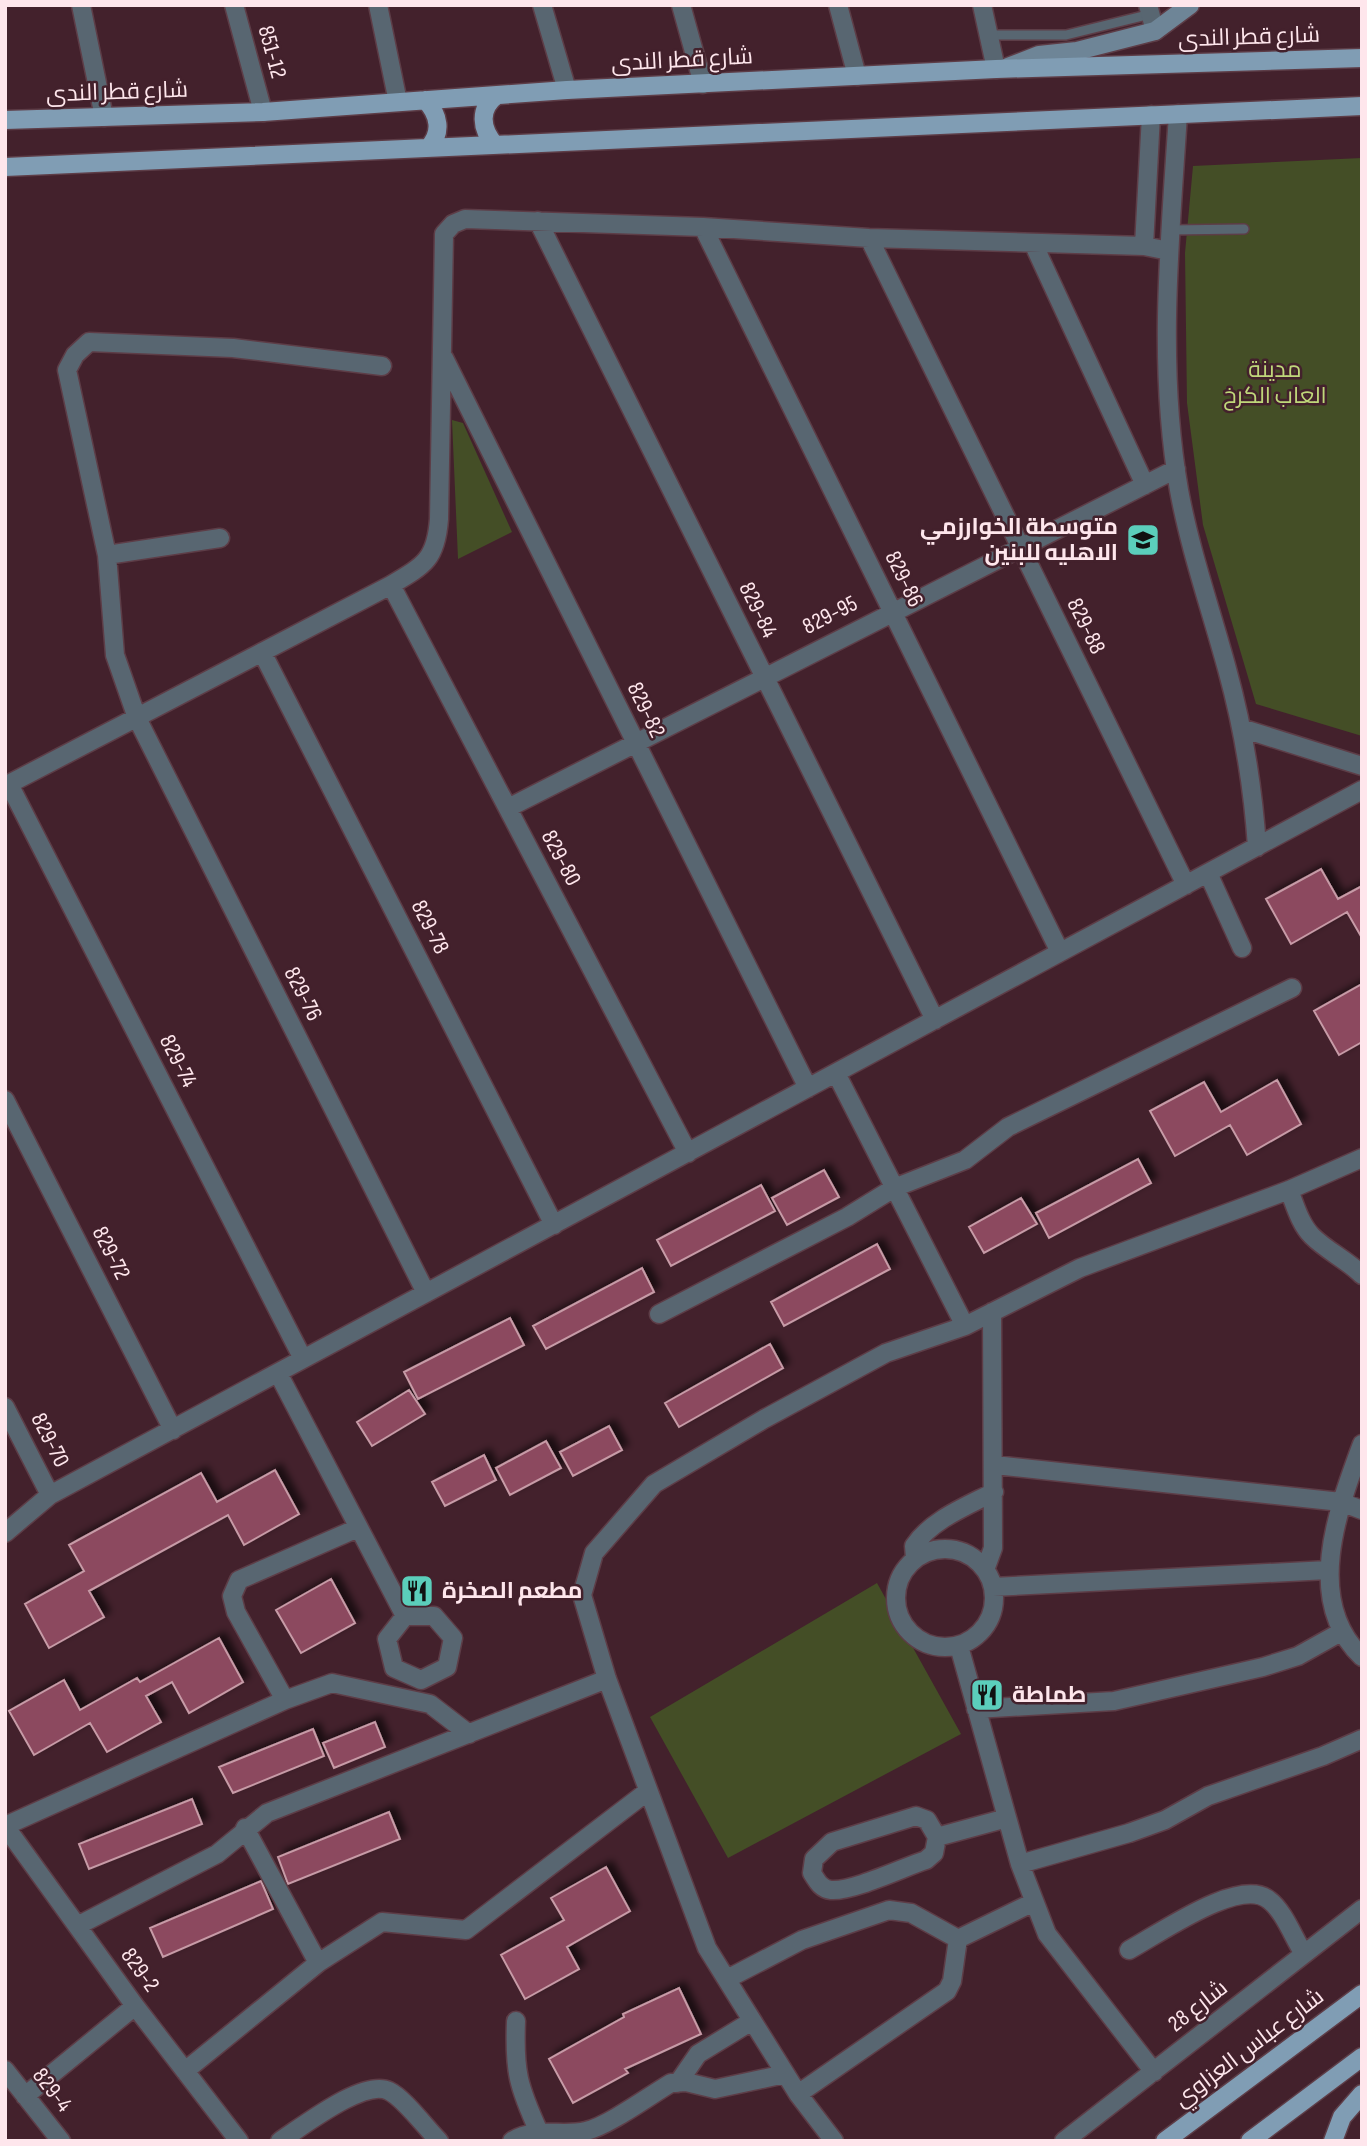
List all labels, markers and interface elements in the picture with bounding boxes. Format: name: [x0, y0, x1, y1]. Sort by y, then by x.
street label: شارع قطر الندى: [1177, 21, 1321, 54]
street label: 851-12: [252, 22, 292, 82]
street label: شارع قطر الندى: [610, 42, 754, 79]
street label: شارع قطر الندى: [45, 76, 189, 109]
park label: مدينة العاب الكرخ: [1223, 356, 1327, 411]
place label: متوسطة الخوارزمي الاهليه للبنين: [920, 513, 1118, 567]
school or university icon: متوسطة الخوارزمي الاهليه للبنين: [1124, 521, 1162, 559]
street label: 829-86: [879, 546, 929, 612]
street label: 829-84: [733, 577, 784, 643]
street label: 829-95: [798, 589, 862, 641]
street label: 829-88: [1061, 593, 1111, 659]
street label: 829-82: [621, 678, 671, 742]
street label: 829-80: [535, 825, 587, 891]
street label: 829-78: [405, 895, 455, 959]
street label: 829-76: [278, 962, 328, 1026]
street label: 829-74: [153, 1030, 203, 1092]
street label: 829-72: [86, 1222, 136, 1284]
street label: 829-70: [25, 1408, 75, 1472]
restaurant icon: مطعم الصخرة: [398, 1572, 436, 1610]
place label: مطعم الصخرة: [442, 1577, 583, 1606]
restaurant icon: طماطة: [968, 1676, 1006, 1714]
place label: طماطة: [1012, 1681, 1086, 1709]
street label: 829-2: [115, 1942, 165, 1998]
street label: شارع 28: [1163, 1974, 1234, 2039]
street label: شارع عباس العزاوي: [1169, 1983, 1331, 2116]
street label: 829-4: [26, 2062, 78, 2118]

